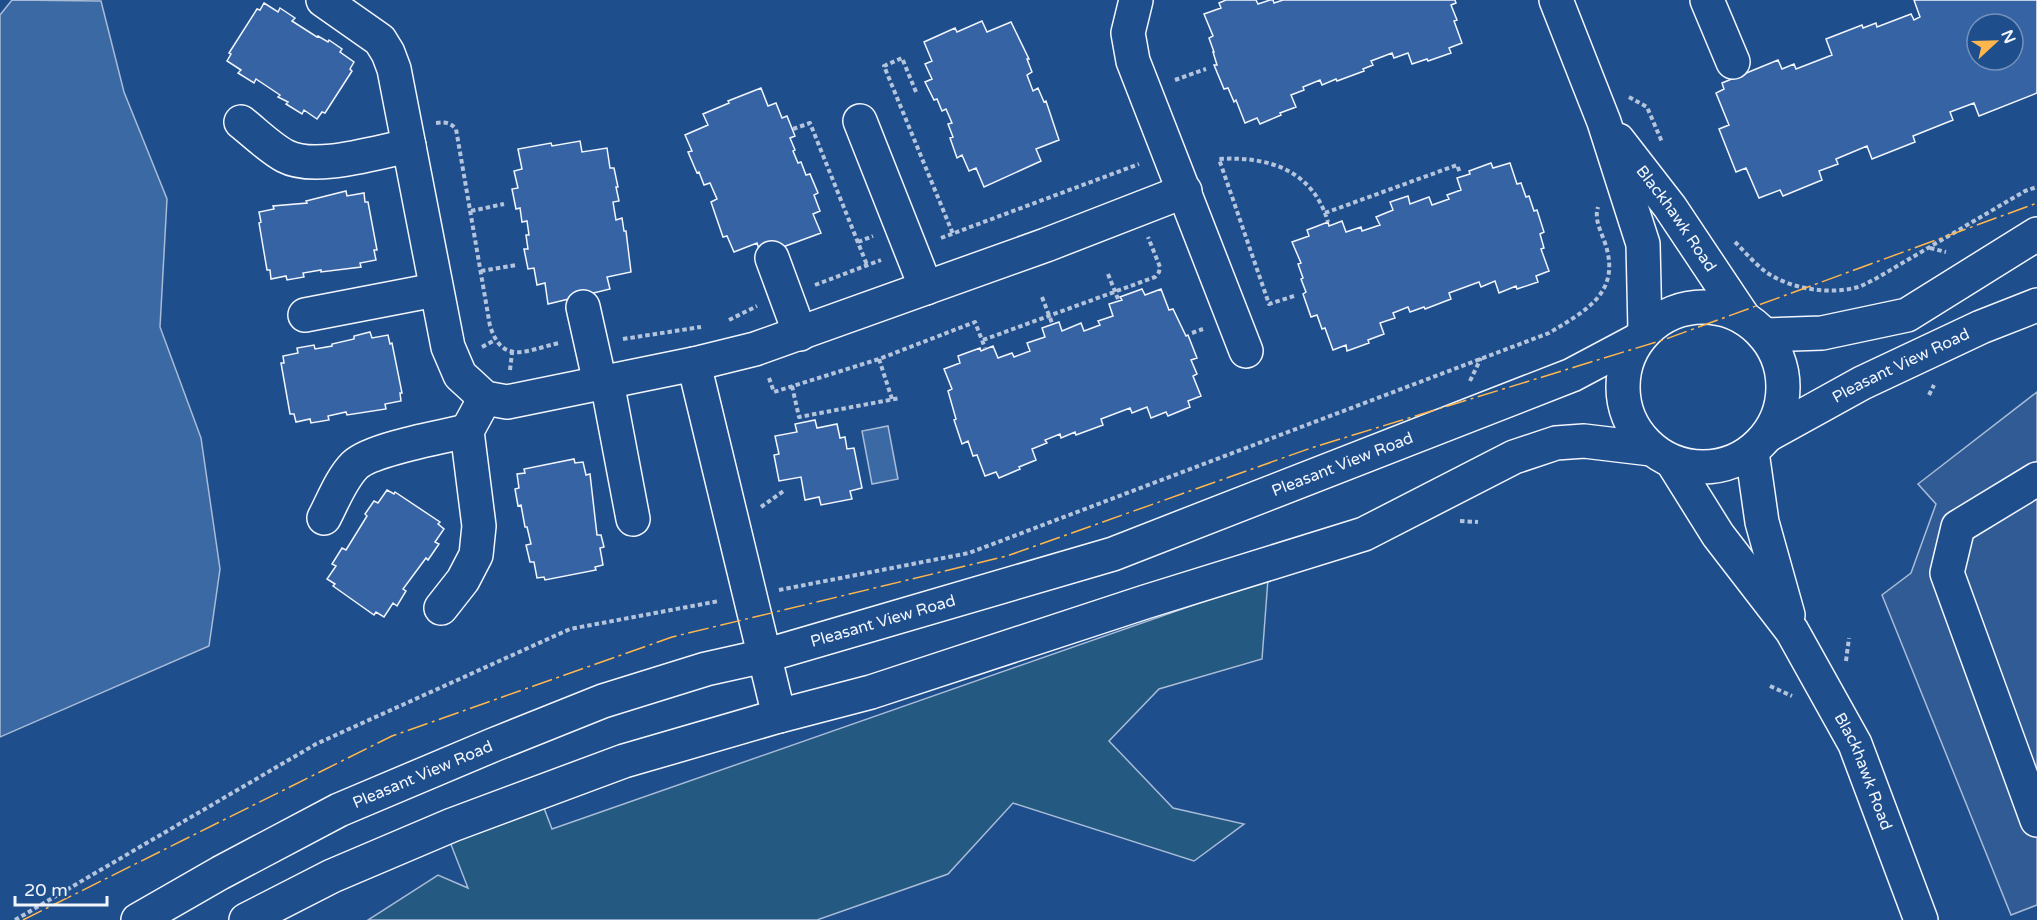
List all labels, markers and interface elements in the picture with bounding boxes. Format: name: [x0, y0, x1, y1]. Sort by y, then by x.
north arrow: [1965, 12, 2025, 72]
text: N: [1996, 27, 2020, 46]
street label: Blackhawk Road: [1632, 162, 1720, 276]
street label: Pleasant View Road: [1829, 324, 1973, 408]
street label: Pleasant View Road: [1269, 428, 1416, 501]
street label: Pleasant View Road: [808, 591, 958, 652]
street label: Blackhawk Road: [1830, 709, 1896, 833]
street label: Pleasant View Road: [350, 736, 496, 813]
scale bar: [15, 869, 106, 907]
text: 20 m: [24, 879, 68, 901]

